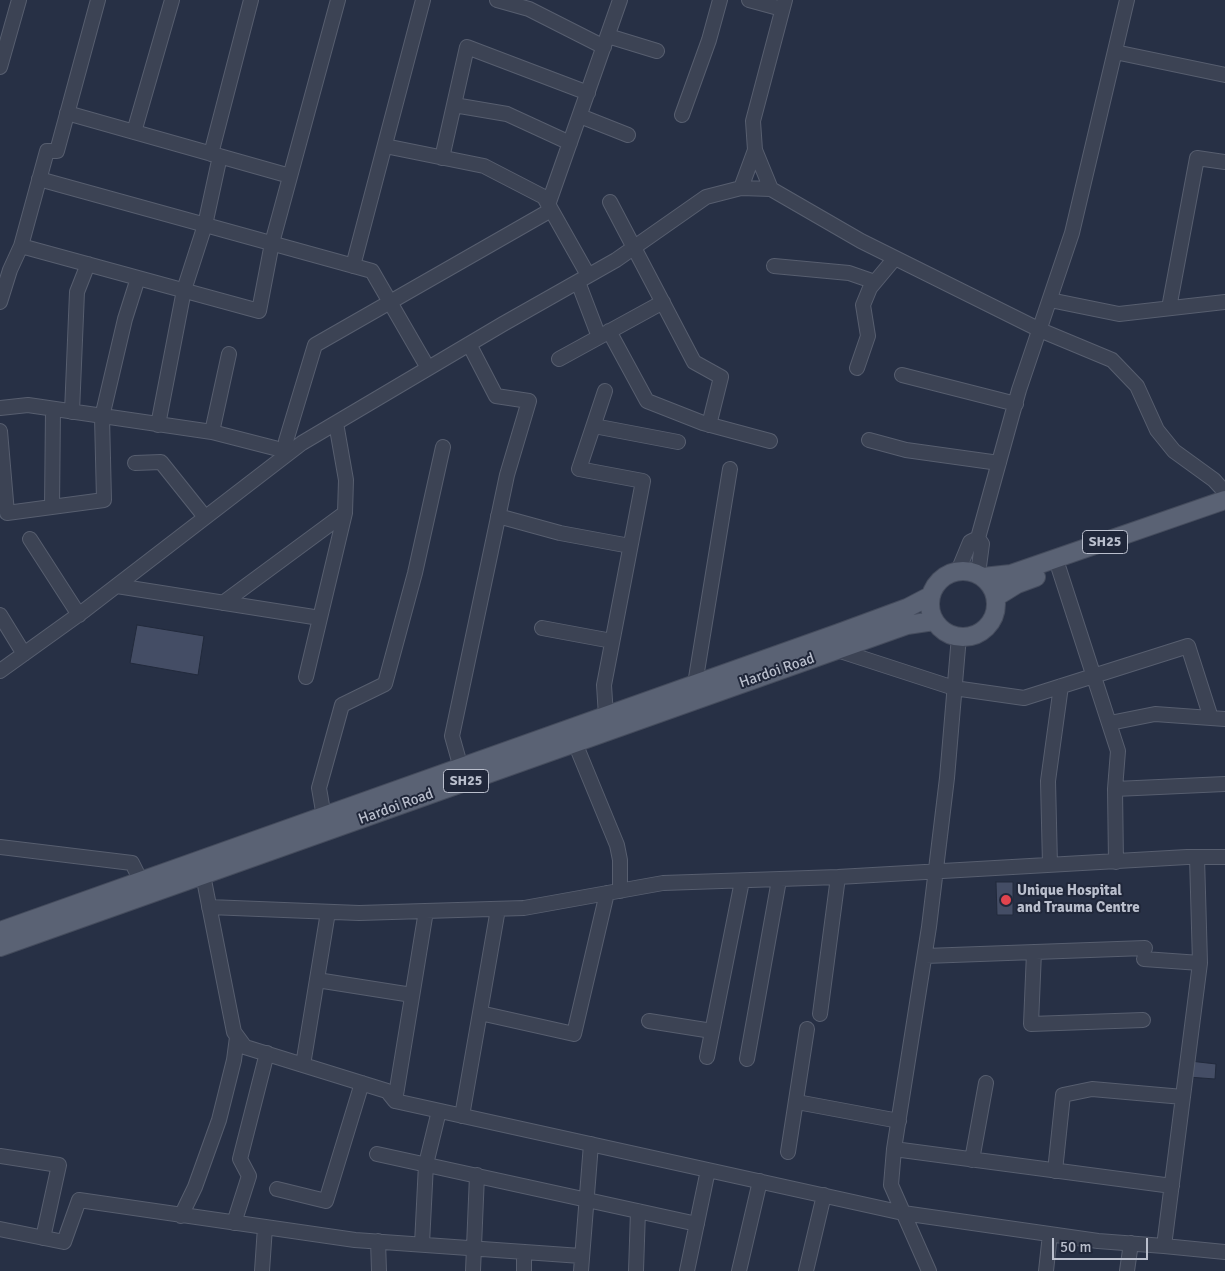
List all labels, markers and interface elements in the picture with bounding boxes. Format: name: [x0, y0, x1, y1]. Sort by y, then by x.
road number: SH25: [1082, 530, 1128, 554]
street label: Hardoi Road: [737, 650, 817, 692]
road number: SH25: [444, 769, 488, 792]
street label: Hardoi Road: [356, 785, 436, 829]
place label: Unique Hospital and Trauma Centre: [1017, 882, 1140, 917]
marker: Unique Hospital and Trauma Centre: [999, 893, 1013, 907]
scale bar: [1055, 1228, 1151, 1260]
text: 50 m: [1060, 1238, 1091, 1256]

